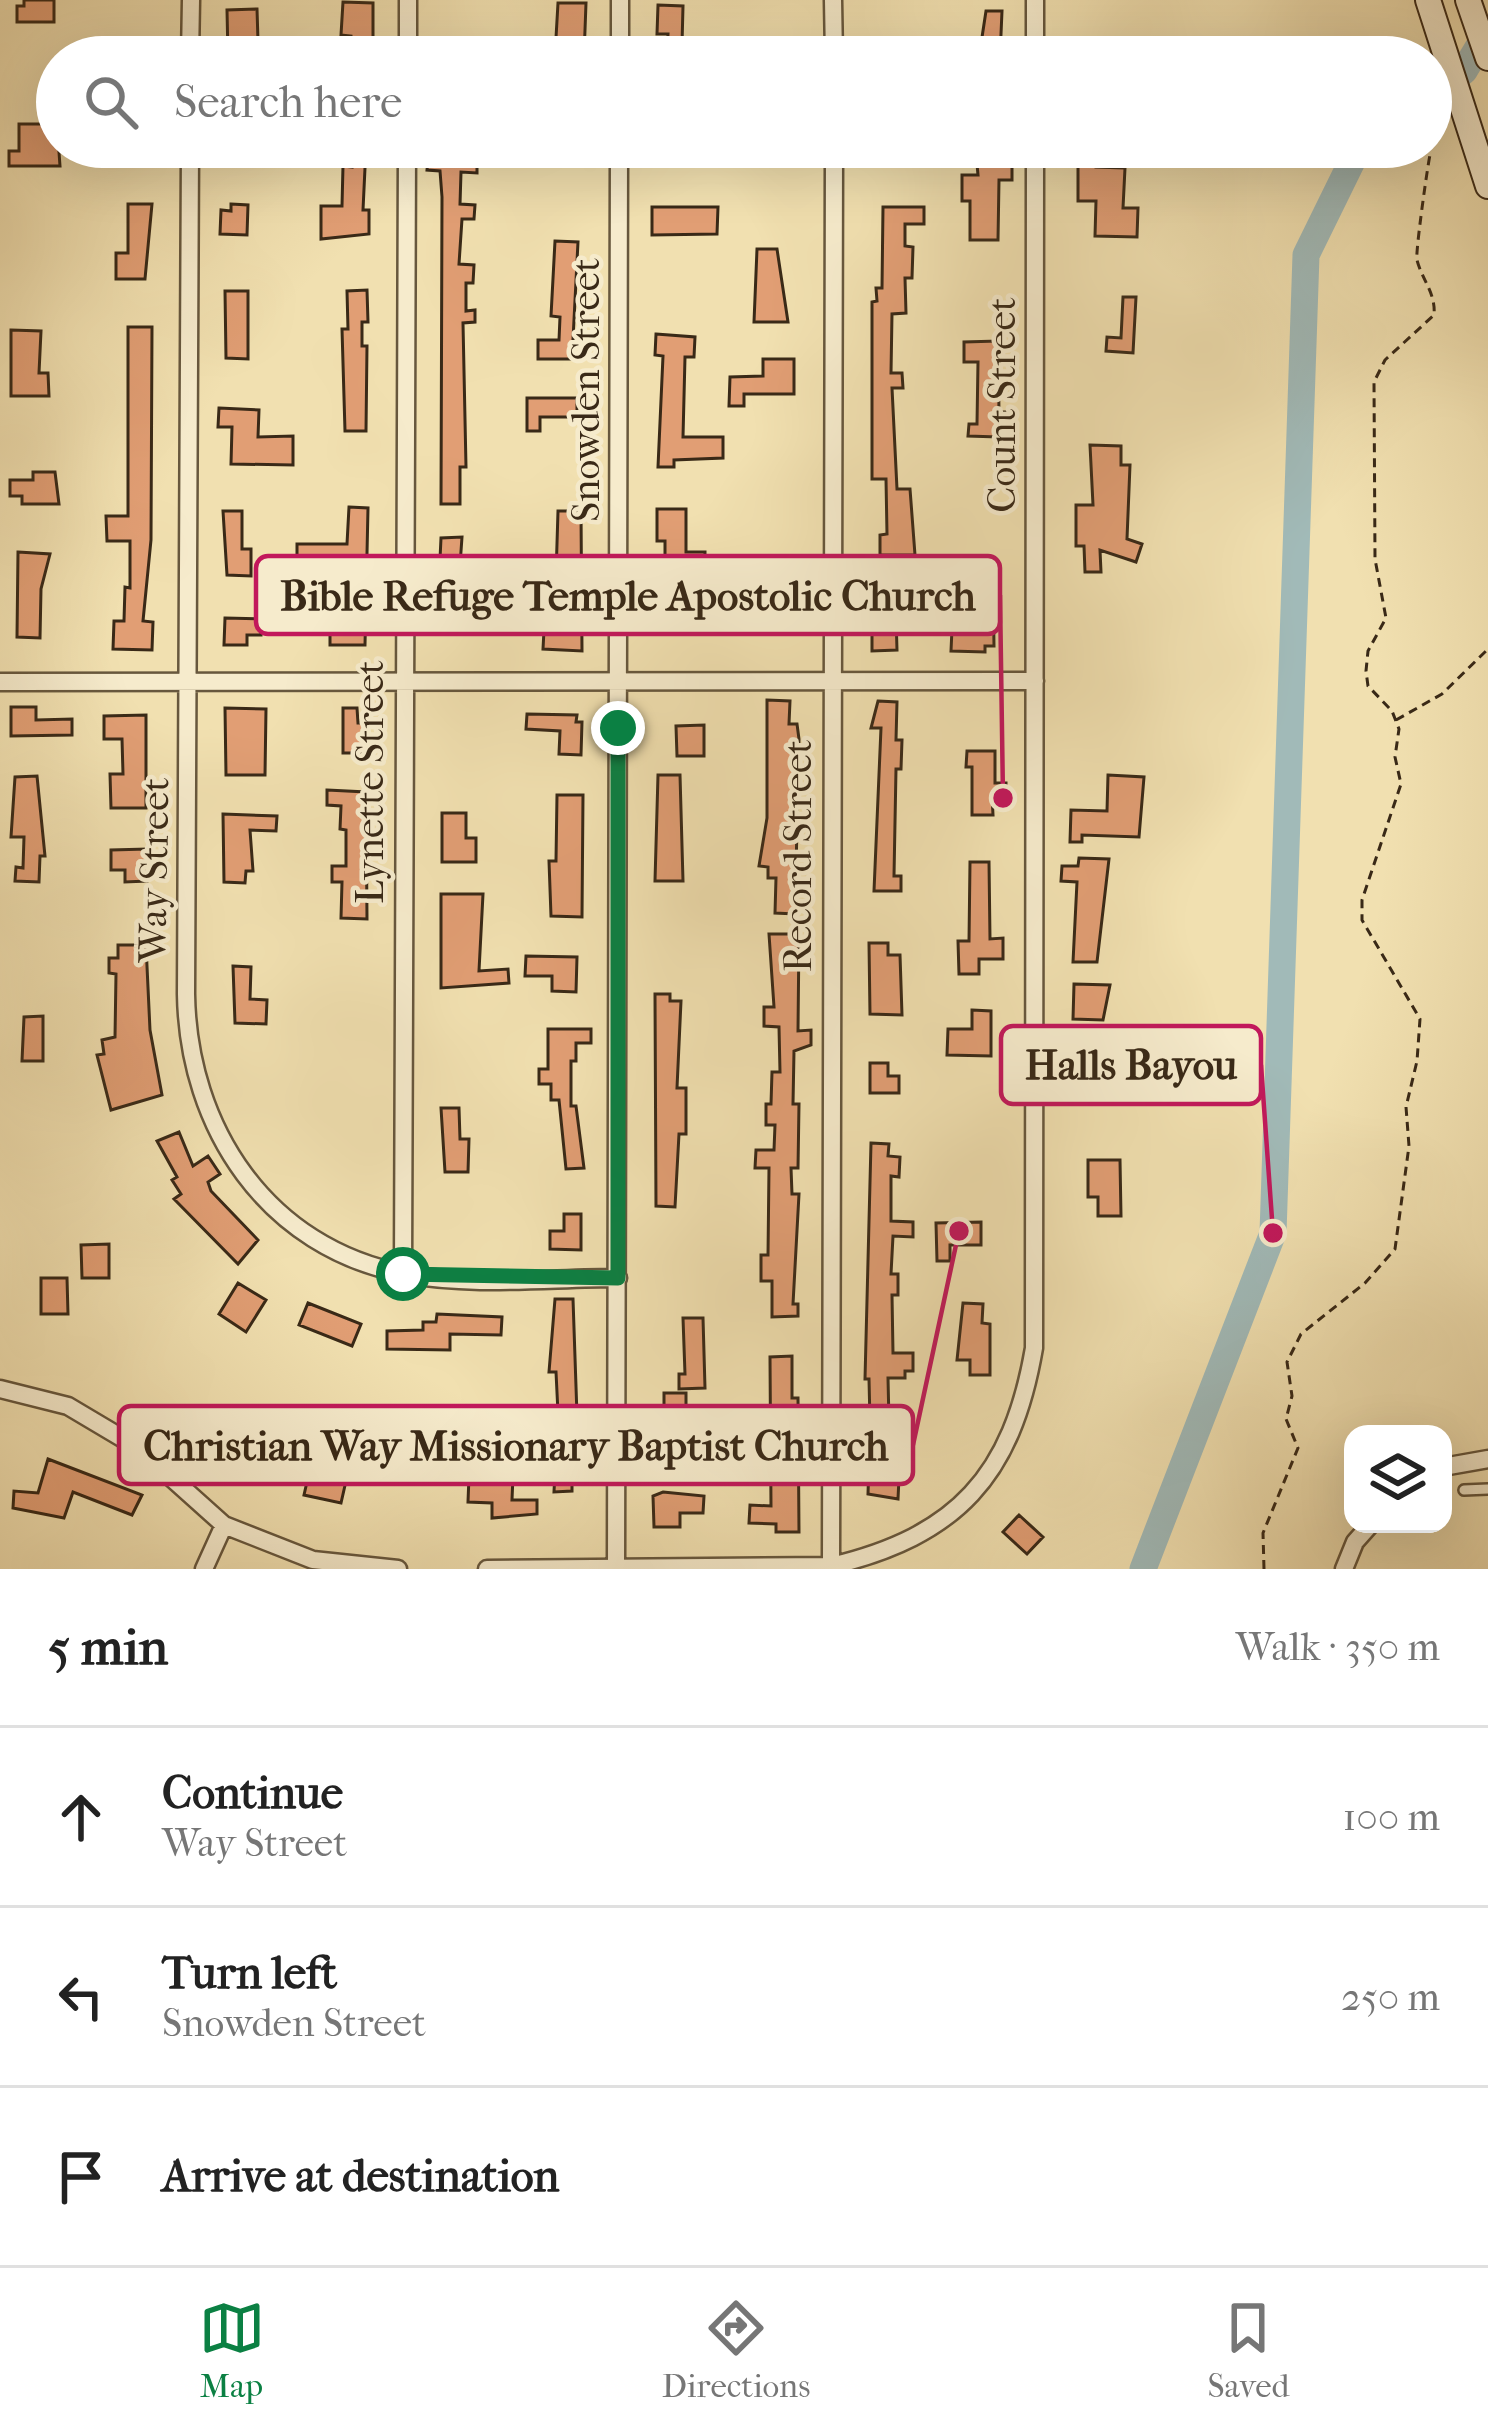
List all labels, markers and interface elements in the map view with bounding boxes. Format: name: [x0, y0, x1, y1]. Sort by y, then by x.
search box: [36, 36, 1452, 168]
icon: search: [78, 69, 144, 135]
text: Search here: [174, 76, 402, 129]
street label: Snowden Street: [563, 258, 609, 522]
street label: Count Street: [979, 297, 1025, 513]
callout: Bible Refuge Temple Apostolic Church: [256, 556, 1000, 634]
text: Bible Refuge Temple Apostolic Church: [280, 572, 976, 621]
street label: Lynette Street: [347, 660, 393, 904]
route end: [591, 701, 645, 755]
street label: Record Street: [775, 740, 821, 972]
street label: Way Street: [129, 777, 179, 964]
callout: Halls Bayou: [1001, 1026, 1261, 1104]
text: Halls Bayou: [1025, 1041, 1238, 1090]
route start: [376, 1247, 430, 1301]
callout: Christian Way Missionary Baptist Church: [119, 1406, 913, 1484]
text: Christian Way Missionary Baptist Church: [143, 1422, 889, 1471]
map controls: [1344, 1425, 1452, 1533]
button: layers: [1344, 1425, 1452, 1533]
text: 5 min: [48, 1617, 168, 1677]
text: Walk · 350 m: [1236, 1624, 1440, 1670]
text: Continue: [162, 1767, 343, 1820]
icon: ahead: [48, 1784, 114, 1850]
text: 100 m: [1342, 1794, 1440, 1840]
text: Way Street: [162, 1820, 347, 1866]
text: Turn left: [162, 1947, 337, 2000]
icon: left: [48, 1964, 114, 2030]
text: 250 m: [1341, 1974, 1440, 2020]
text: Snowden Street: [162, 2000, 426, 2046]
icon: arrive: [48, 2144, 114, 2210]
text: Arrive at destination: [162, 2150, 559, 2203]
tab: Map: [199, 2295, 265, 2406]
tab: Directions: [662, 2295, 810, 2406]
tab: Saved: [1208, 2295, 1289, 2406]

